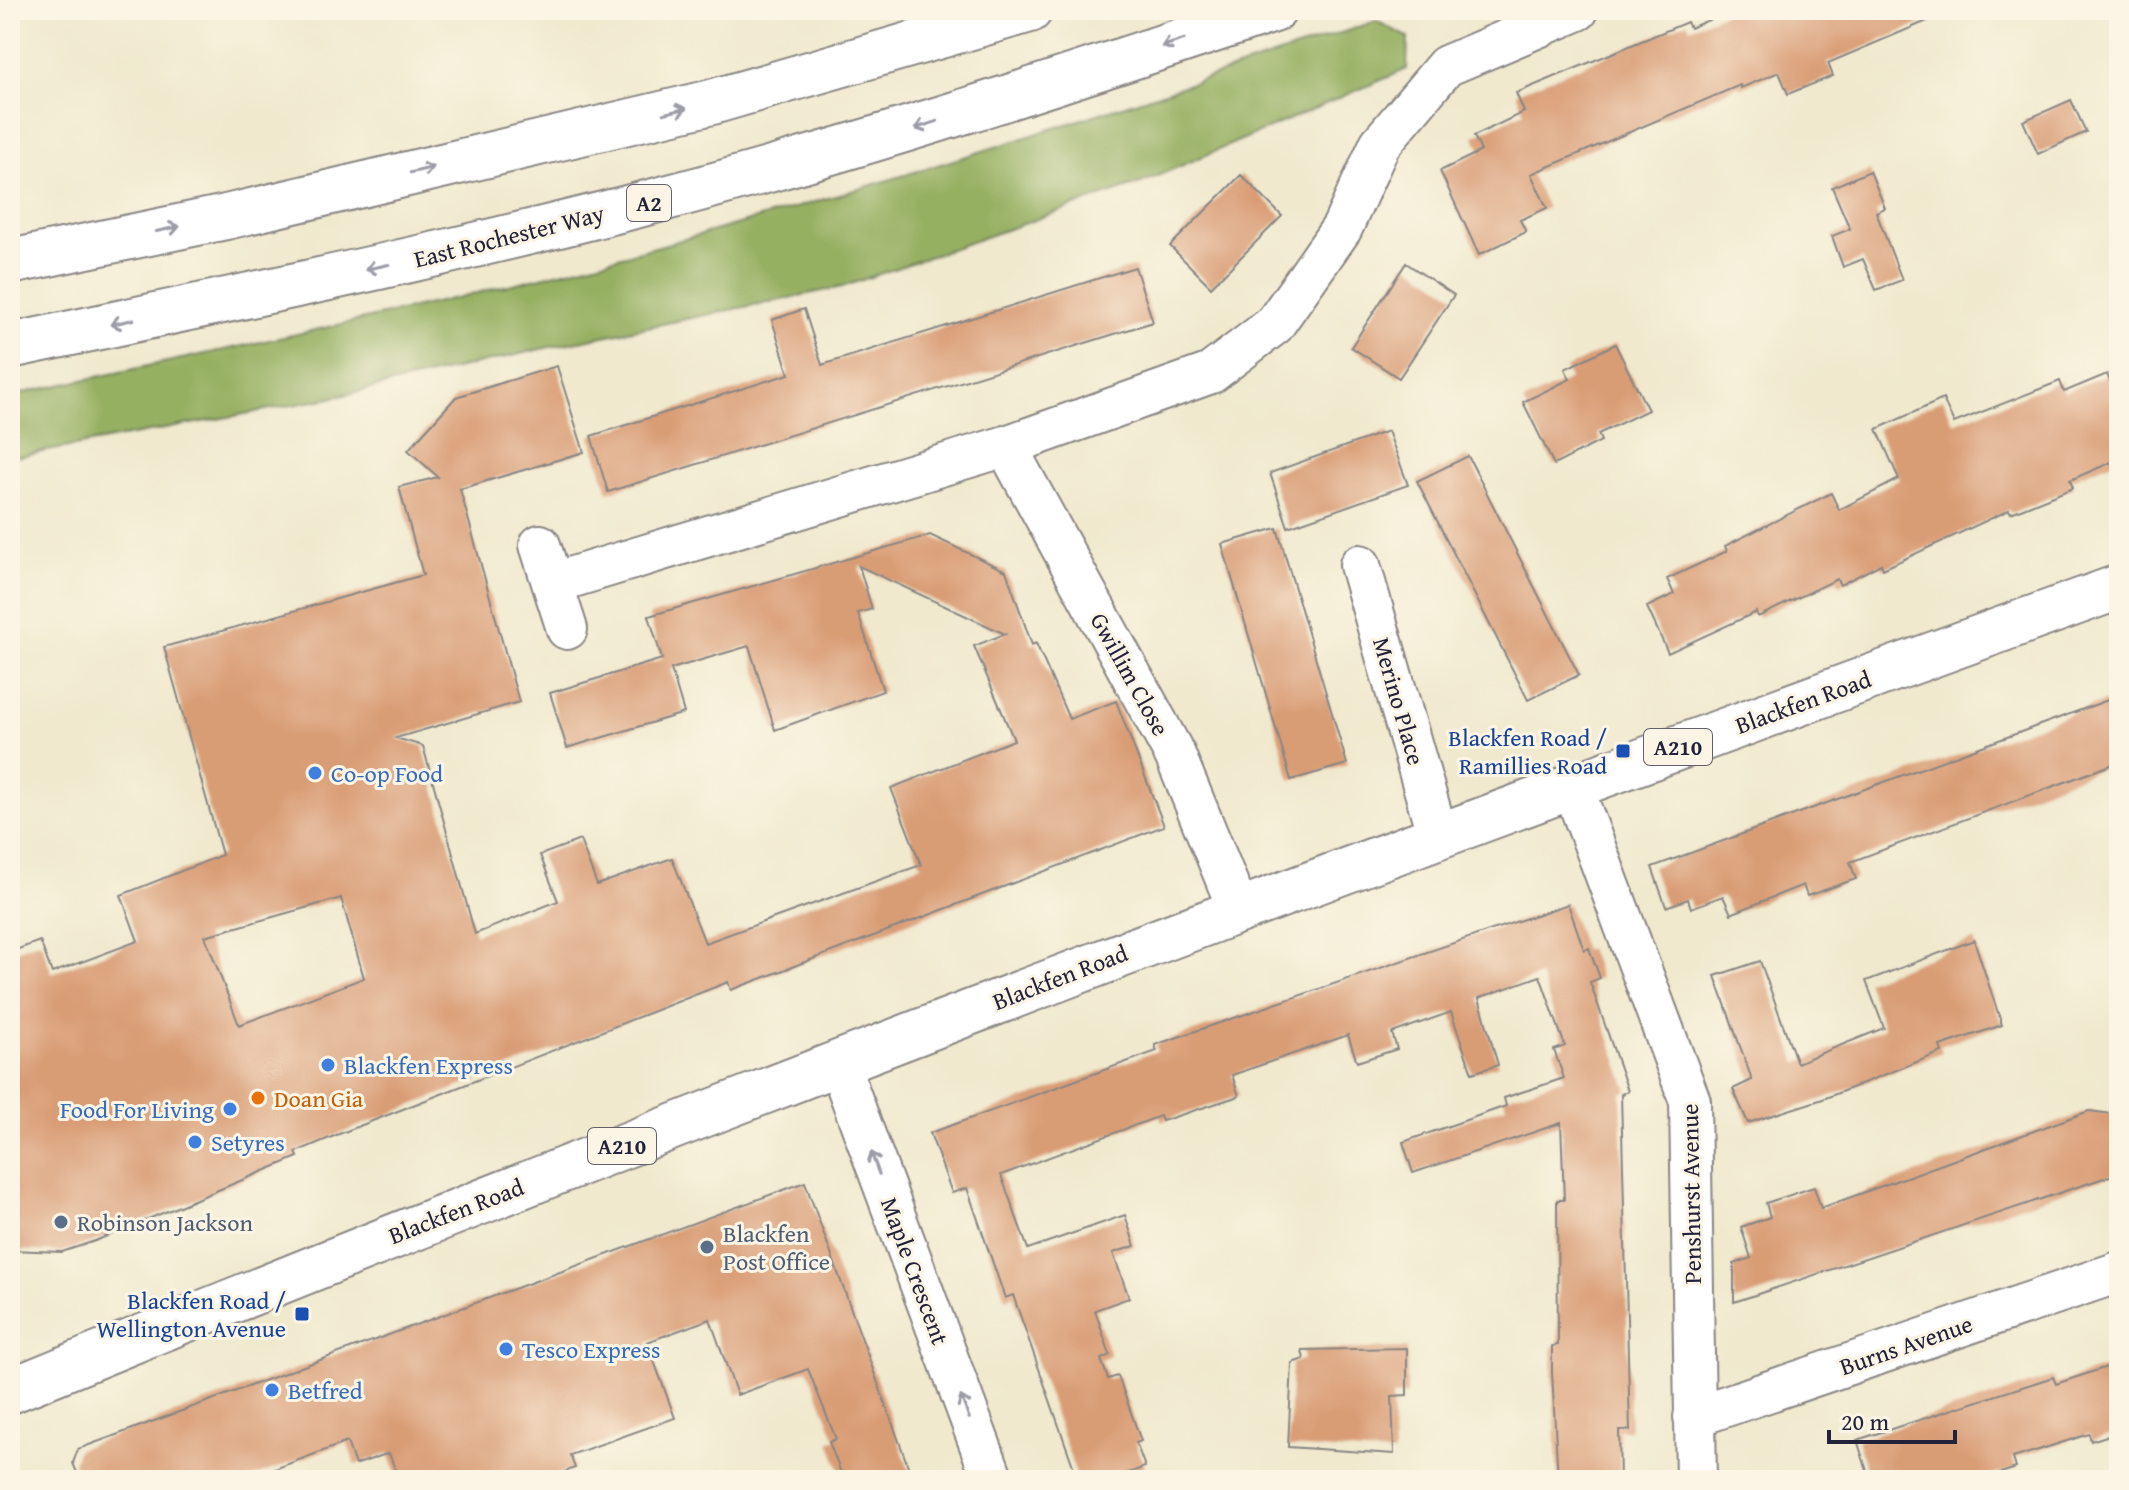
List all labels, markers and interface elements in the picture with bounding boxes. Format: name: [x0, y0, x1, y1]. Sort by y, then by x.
one-way arrow: [1161, 37, 1186, 52]
one-way arrow: [661, 102, 687, 117]
one-way arrow: [914, 118, 940, 133]
one-way arrow: [408, 162, 434, 177]
road number: A2: [627, 185, 671, 221]
street label: East Rochester Way: [410, 195, 608, 277]
one-way arrow: [155, 221, 181, 236]
one-way arrow: [364, 260, 390, 275]
one-way arrow: [110, 315, 136, 330]
street label: Gwillim Close: [1082, 606, 1178, 742]
street label: Merino Place: [1364, 633, 1434, 769]
street label: Blackfen Road: [1730, 661, 1876, 743]
place label: Blackfen Road / Ramillies Road: [1448, 720, 1607, 783]
road number: A210: [1644, 729, 1712, 765]
marker: Blackfen Road / Ramillies Road: [1614, 742, 1632, 760]
place label: Co-op Food: [331, 756, 443, 791]
marker: Co-op Food: [306, 764, 324, 782]
street label: Blackfen Road: [987, 935, 1133, 1019]
place label: Blackfen Express: [344, 1048, 513, 1083]
marker: Blackfen Express: [319, 1056, 337, 1074]
place label: Doan Gia: [274, 1081, 364, 1116]
marker: Doan Gia: [249, 1089, 267, 1107]
place label: Food For Living: [60, 1092, 214, 1127]
marker: Food For Living: [221, 1100, 239, 1118]
street label: Penshurst Avenue: [1672, 1103, 1710, 1285]
place label: Setyres: [211, 1125, 285, 1160]
road number: A210: [588, 1128, 656, 1164]
marker: Setyres: [186, 1133, 204, 1151]
one-way arrow: [867, 1151, 881, 1176]
street label: Blackfen Road: [383, 1169, 529, 1253]
street label: Maple Crescent: [872, 1192, 958, 1350]
place label: Robinson Jackson: [77, 1205, 253, 1240]
marker: Robinson Jackson: [52, 1213, 70, 1231]
place label: Blackfen Post Office: [723, 1216, 830, 1279]
marker: Blackfen Post Office: [698, 1238, 716, 1256]
place label: Blackfen Road / Wellington Avenue: [96, 1283, 286, 1346]
marker: Blackfen Road / Wellington Avenue: [293, 1305, 311, 1323]
street label: Burns Avenue: [1835, 1306, 1977, 1384]
place label: Tesco Express: [522, 1332, 661, 1367]
marker: Tesco Express: [497, 1340, 515, 1358]
place label: Betfred: [288, 1373, 363, 1408]
marker: Betfred: [263, 1381, 281, 1399]
scale bar: [1829, 1394, 1955, 1444]
one-way arrow: [957, 1395, 971, 1420]
text: 20 m: [1841, 1404, 1889, 1439]

